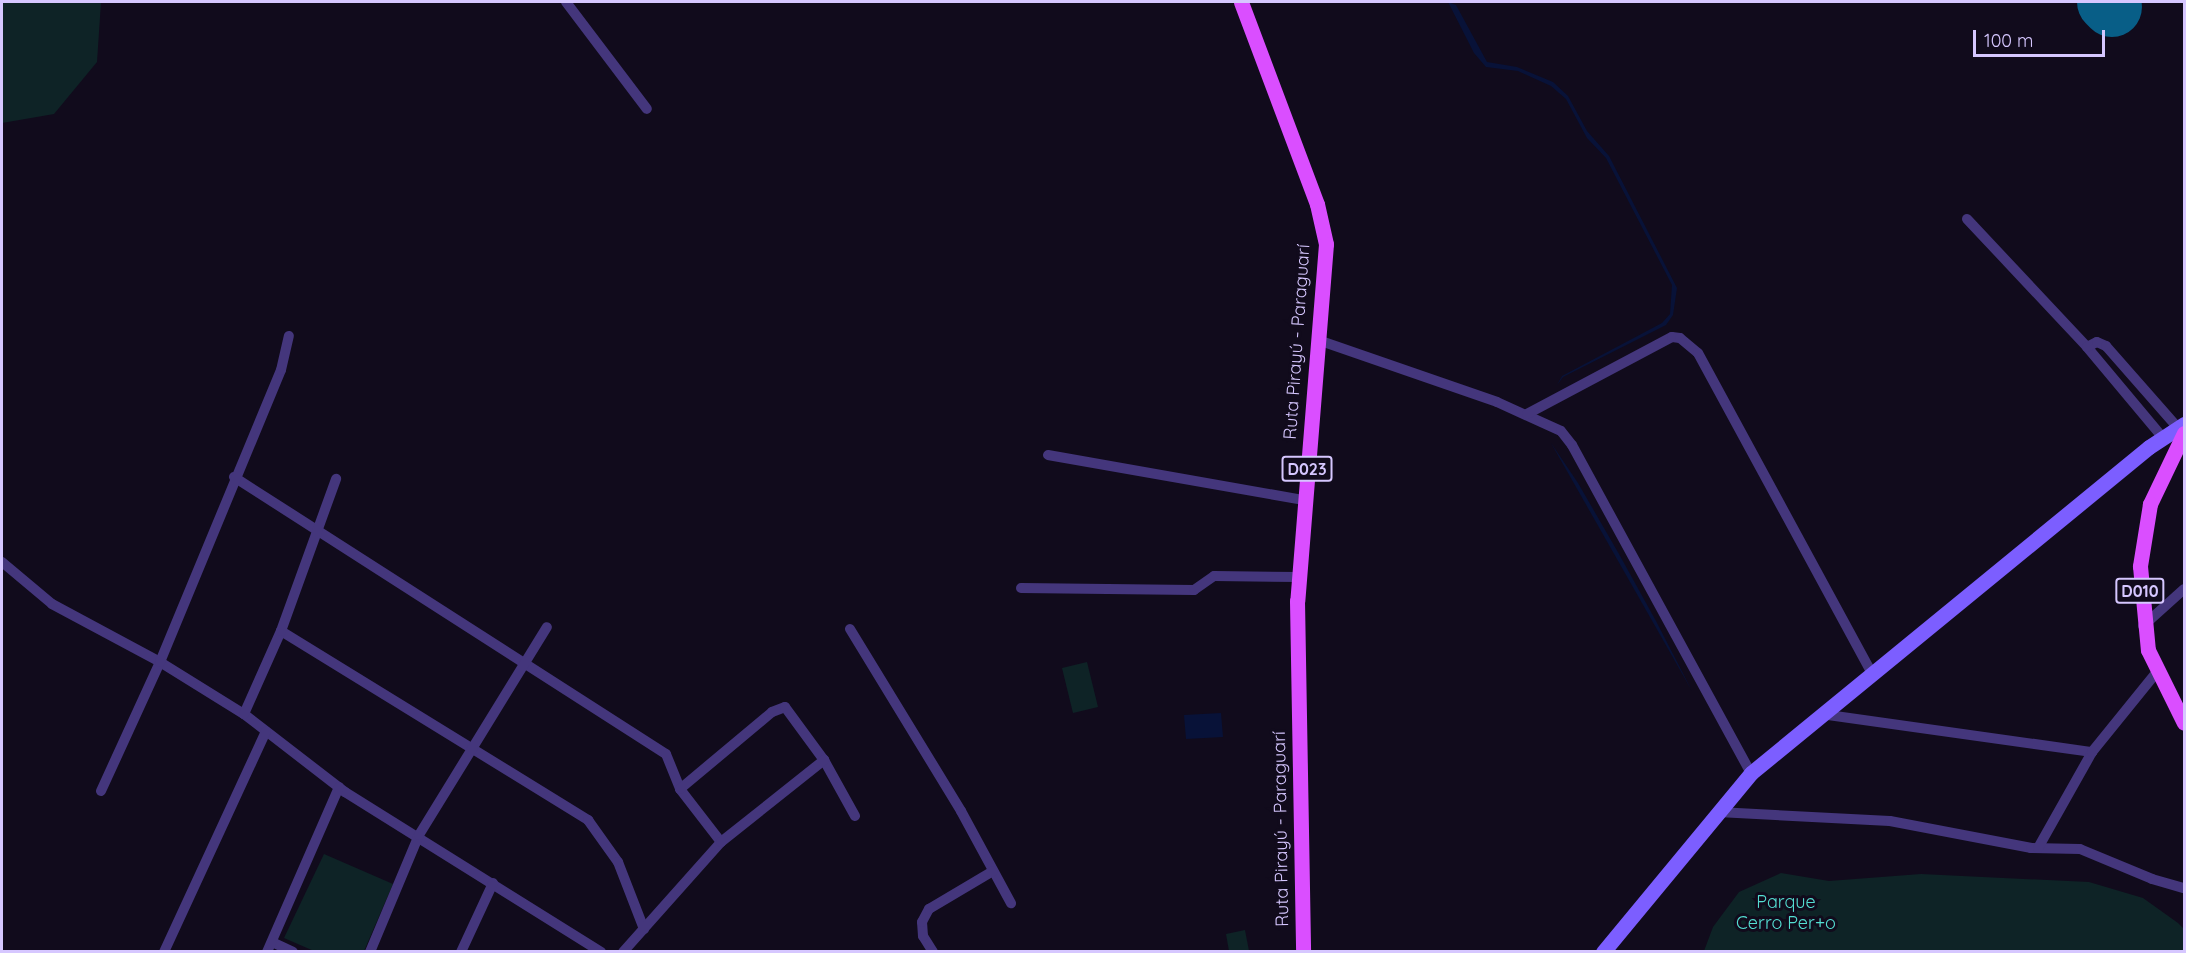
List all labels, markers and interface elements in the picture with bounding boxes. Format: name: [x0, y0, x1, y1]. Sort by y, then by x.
scale bar: [1976, 18, 2108, 56]
text: 100 m: [1984, 29, 2033, 52]
street label: Ruta Pirayú - Paraguarí: [1279, 244, 1315, 440]
road number: D023: [1282, 456, 1332, 482]
road number: D010: [2114, 578, 2166, 604]
street label: Ruta Pirayú - Paraguarí: [1268, 731, 1294, 927]
park label: Parque Cerro Per+o: [1736, 892, 1836, 934]

